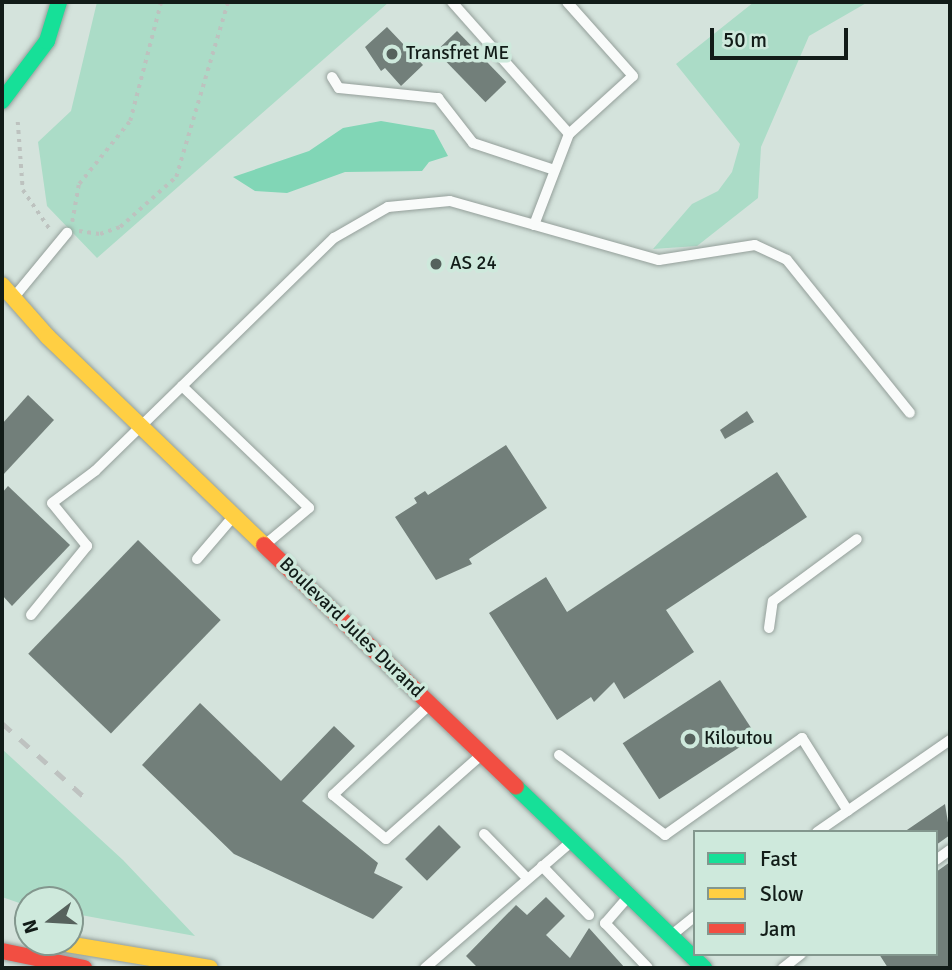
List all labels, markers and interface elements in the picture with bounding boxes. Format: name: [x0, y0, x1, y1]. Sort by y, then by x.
scale bar: [714, 14, 852, 58]
text: 50 m: [723, 27, 767, 53]
place label: Transfret ME: [406, 43, 509, 65]
marker: Transfret ME: [384, 46, 400, 62]
place label: AS 24: [450, 253, 497, 275]
marker: AS 24: [428, 256, 444, 272]
street label: Boulevard Jules Durand: [274, 553, 428, 703]
place label: Kiloutou: [704, 728, 773, 750]
marker: Kiloutou: [682, 731, 698, 747]
legend: [693, 830, 938, 956]
text: Fast: [760, 846, 797, 872]
text: Slow: [760, 881, 804, 907]
north arrow: [14, 886, 84, 956]
text: Jam: [760, 916, 796, 942]
text: N: [17, 917, 44, 936]

